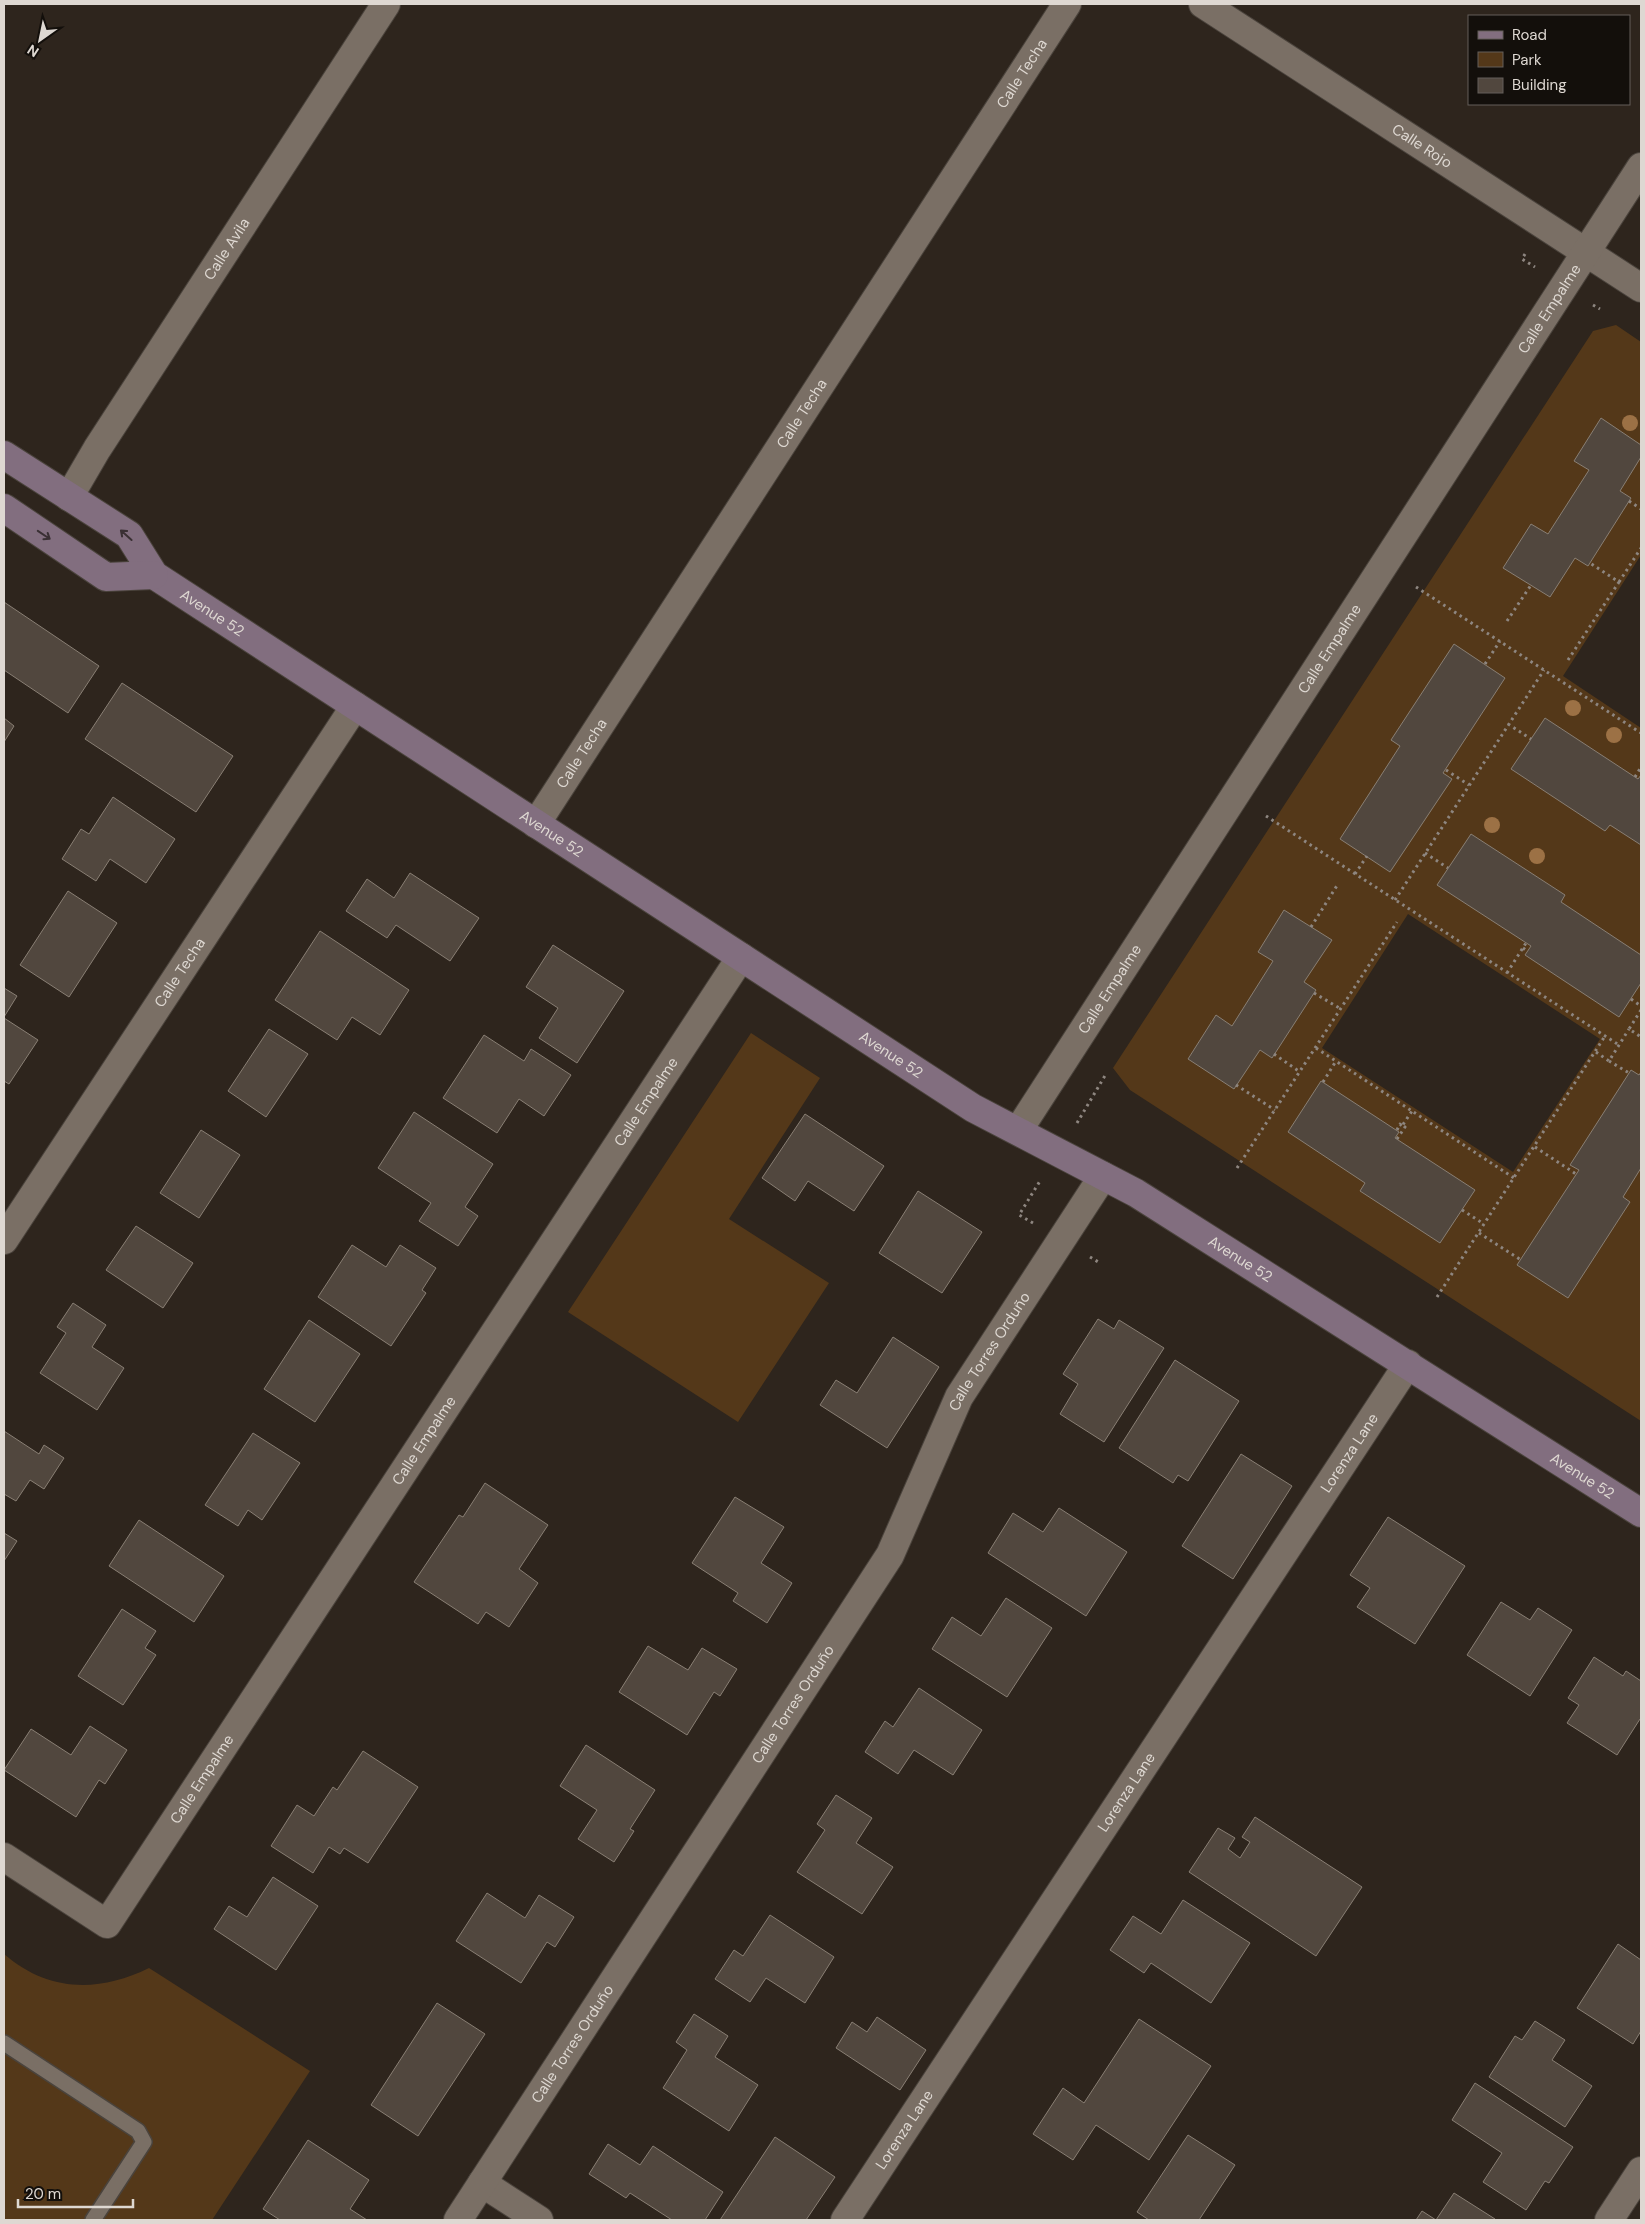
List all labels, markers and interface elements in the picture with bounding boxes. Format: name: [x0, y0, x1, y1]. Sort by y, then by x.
north arrow: [15, 15, 65, 65]
legend: [1468, 15, 1630, 105]
text: Road: [1512, 25, 1547, 45]
street label: Calle Techa: [992, 35, 1052, 112]
text: N: [24, 41, 42, 61]
text: Park: [1512, 50, 1542, 70]
text: Building: [1512, 75, 1567, 95]
street label: Calle Rojo: [1388, 119, 1456, 173]
street label: Calle Avila: [199, 214, 254, 284]
street label: Calle Empalme: [1513, 260, 1586, 357]
street label: Calle Techa: [772, 375, 832, 452]
one-way arrow: [120, 529, 132, 541]
one-way arrow: [37, 531, 51, 541]
street label: Avenue 52: [176, 585, 248, 641]
street label: Calle Empalme: [1293, 600, 1366, 698]
street label: Calle Techa: [552, 715, 612, 792]
street label: Avenue 52: [516, 806, 588, 862]
street label: Calle Techa: [150, 934, 210, 1011]
street label: Calle Empalme: [1073, 940, 1146, 1038]
street label: Avenue 52: [855, 1027, 927, 1083]
street label: Calle Empalme: [609, 1053, 683, 1150]
street label: Avenue 52: [1204, 1231, 1276, 1287]
street label: Calle Torres Orduño: [944, 1288, 1035, 1414]
street label: Calle Empalme: [387, 1392, 461, 1489]
street label: Lorenza Lane: [1316, 1409, 1383, 1497]
street label: Avenue 52: [1546, 1448, 1618, 1504]
street label: Calle Torres Orduño: [747, 1641, 839, 1767]
street label: Calle Empalme: [165, 1731, 238, 1828]
street label: Lorenza Lane: [1093, 1749, 1160, 1836]
street label: Calle Torres Orduño: [527, 1981, 618, 2107]
street label: Lorenza Lane: [871, 2086, 938, 2173]
scale bar: [18, 2176, 132, 2208]
text: 20 m: [25, 2184, 61, 2204]

